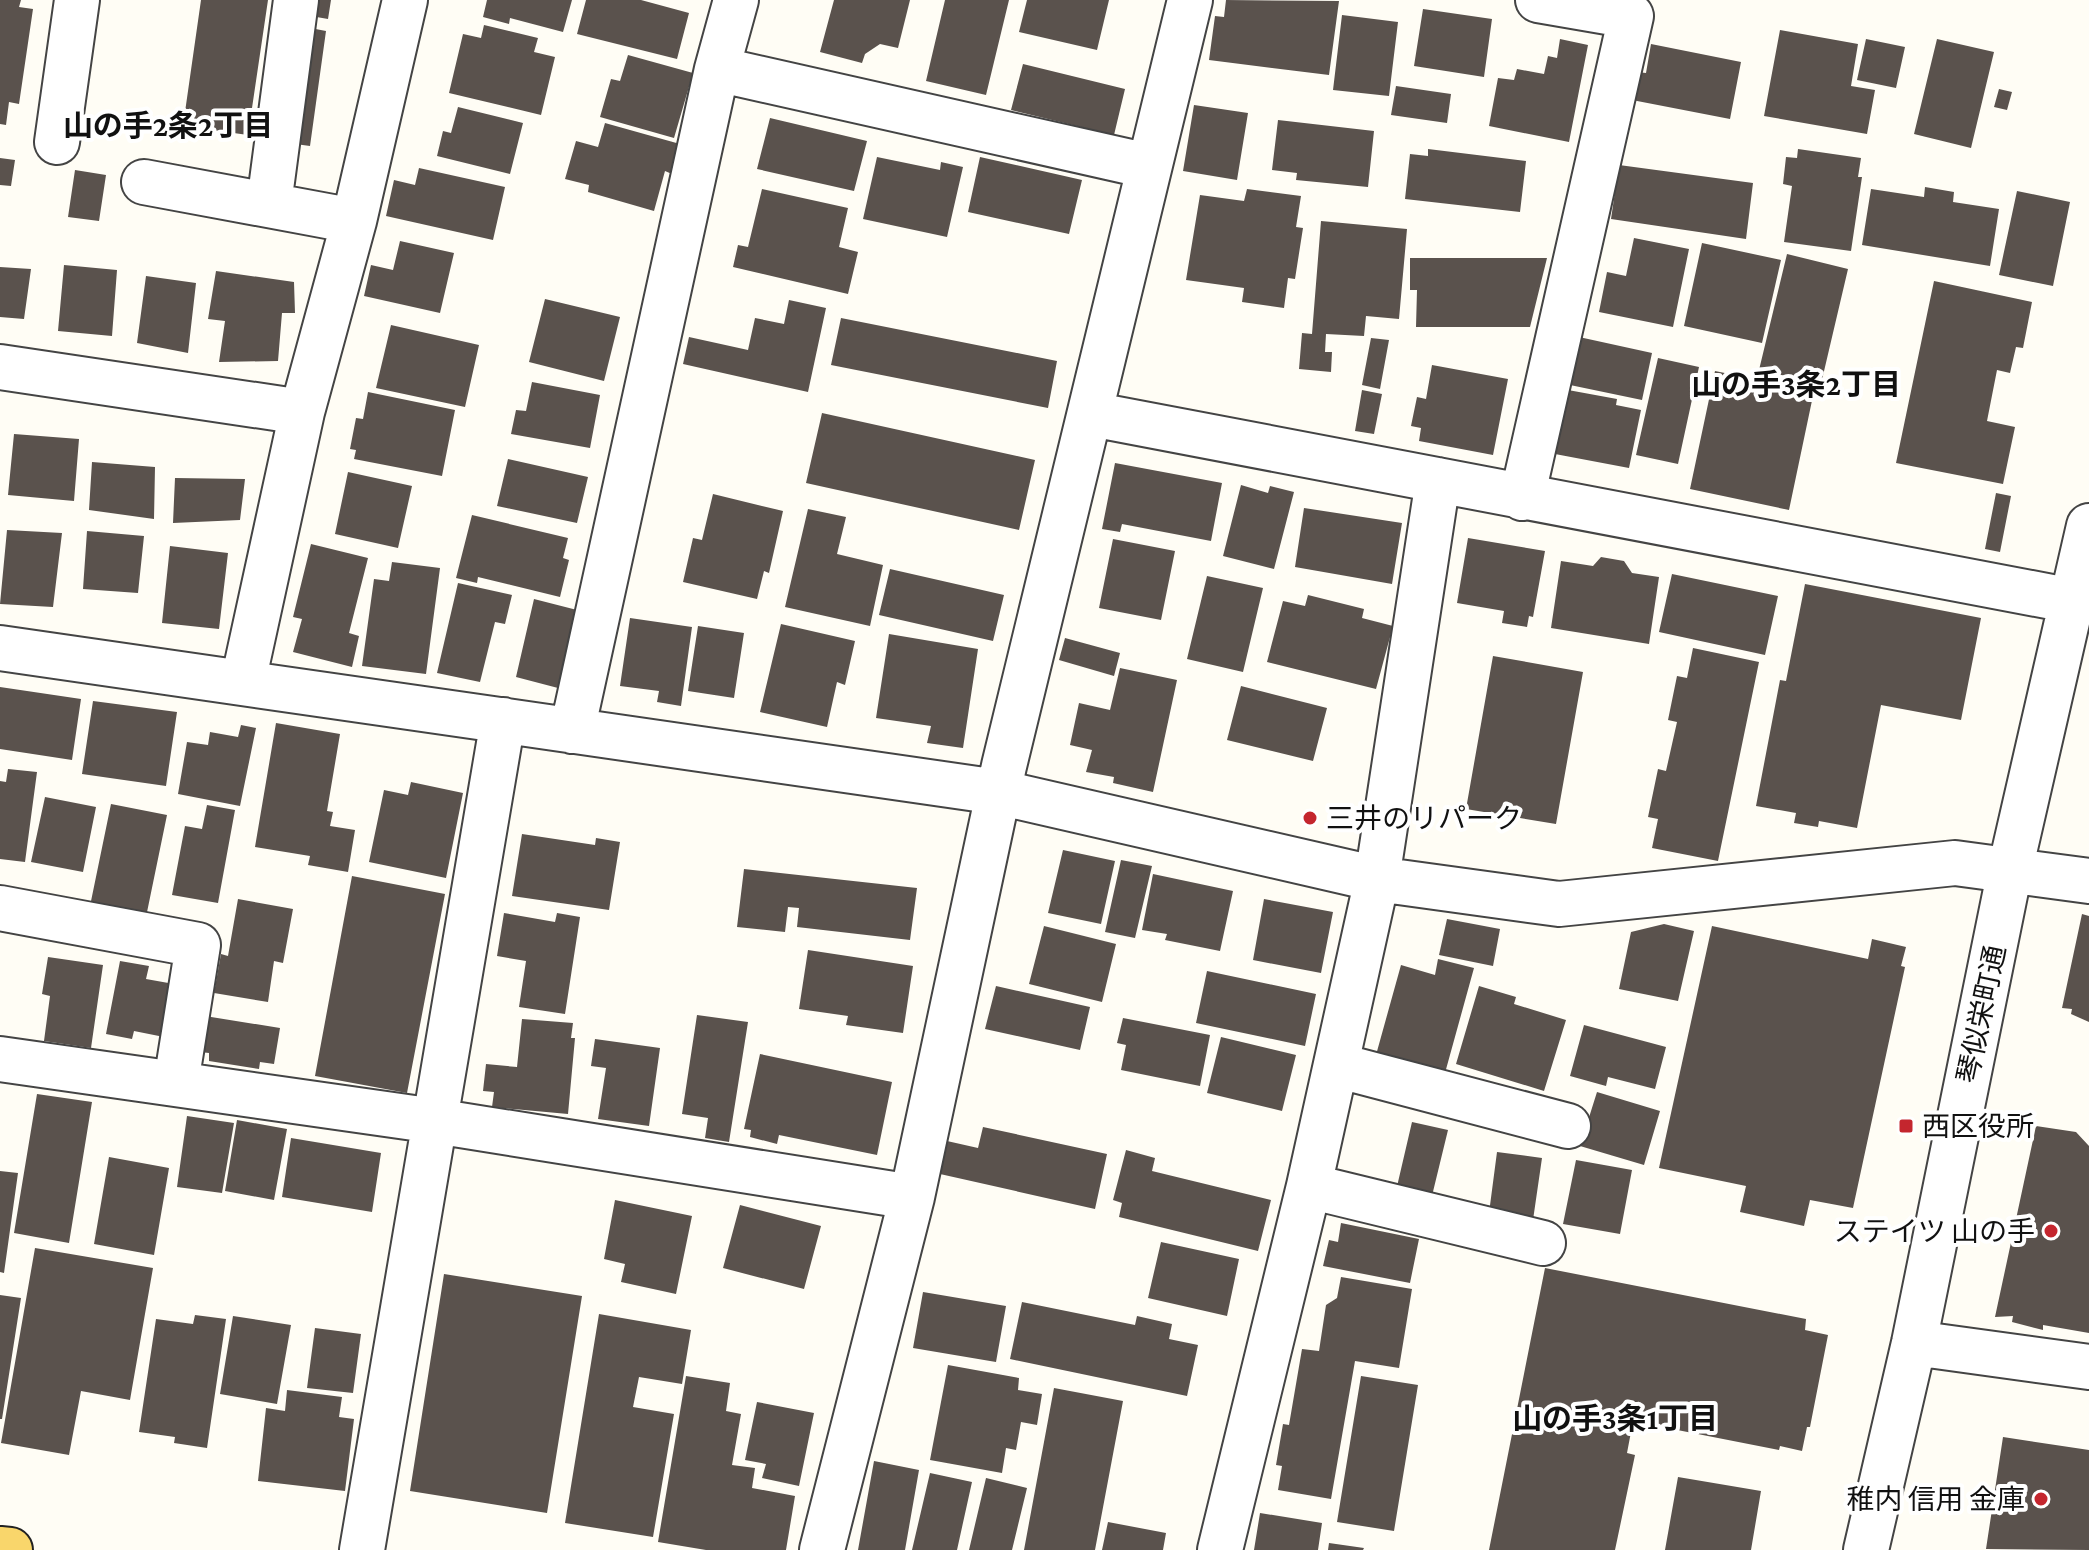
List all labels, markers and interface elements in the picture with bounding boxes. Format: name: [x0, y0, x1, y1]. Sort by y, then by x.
district label: 山の手2条2丁目: [63, 109, 273, 142]
district label: 山の手3条2丁目: [1691, 368, 1901, 401]
place label: 三井のリパーク: [1326, 803, 1522, 834]
marker: 三井のリパーク: [1301, 809, 1319, 827]
street label: 琴似栄町通: [1952, 942, 2011, 1086]
place label: 西区役所: [1922, 1111, 2034, 1142]
marker: 西区役所: [1897, 1117, 1915, 1135]
place label: ステイツ 山の手: [1834, 1216, 2035, 1247]
marker: ステイツ 山の手: [2042, 1222, 2060, 1240]
district label: 山の手3条1丁目: [1512, 1402, 1718, 1435]
place label: 稚内 信用 金庫: [1846, 1484, 2025, 1515]
marker: 稚内 信用 金庫: [2032, 1490, 2050, 1508]

